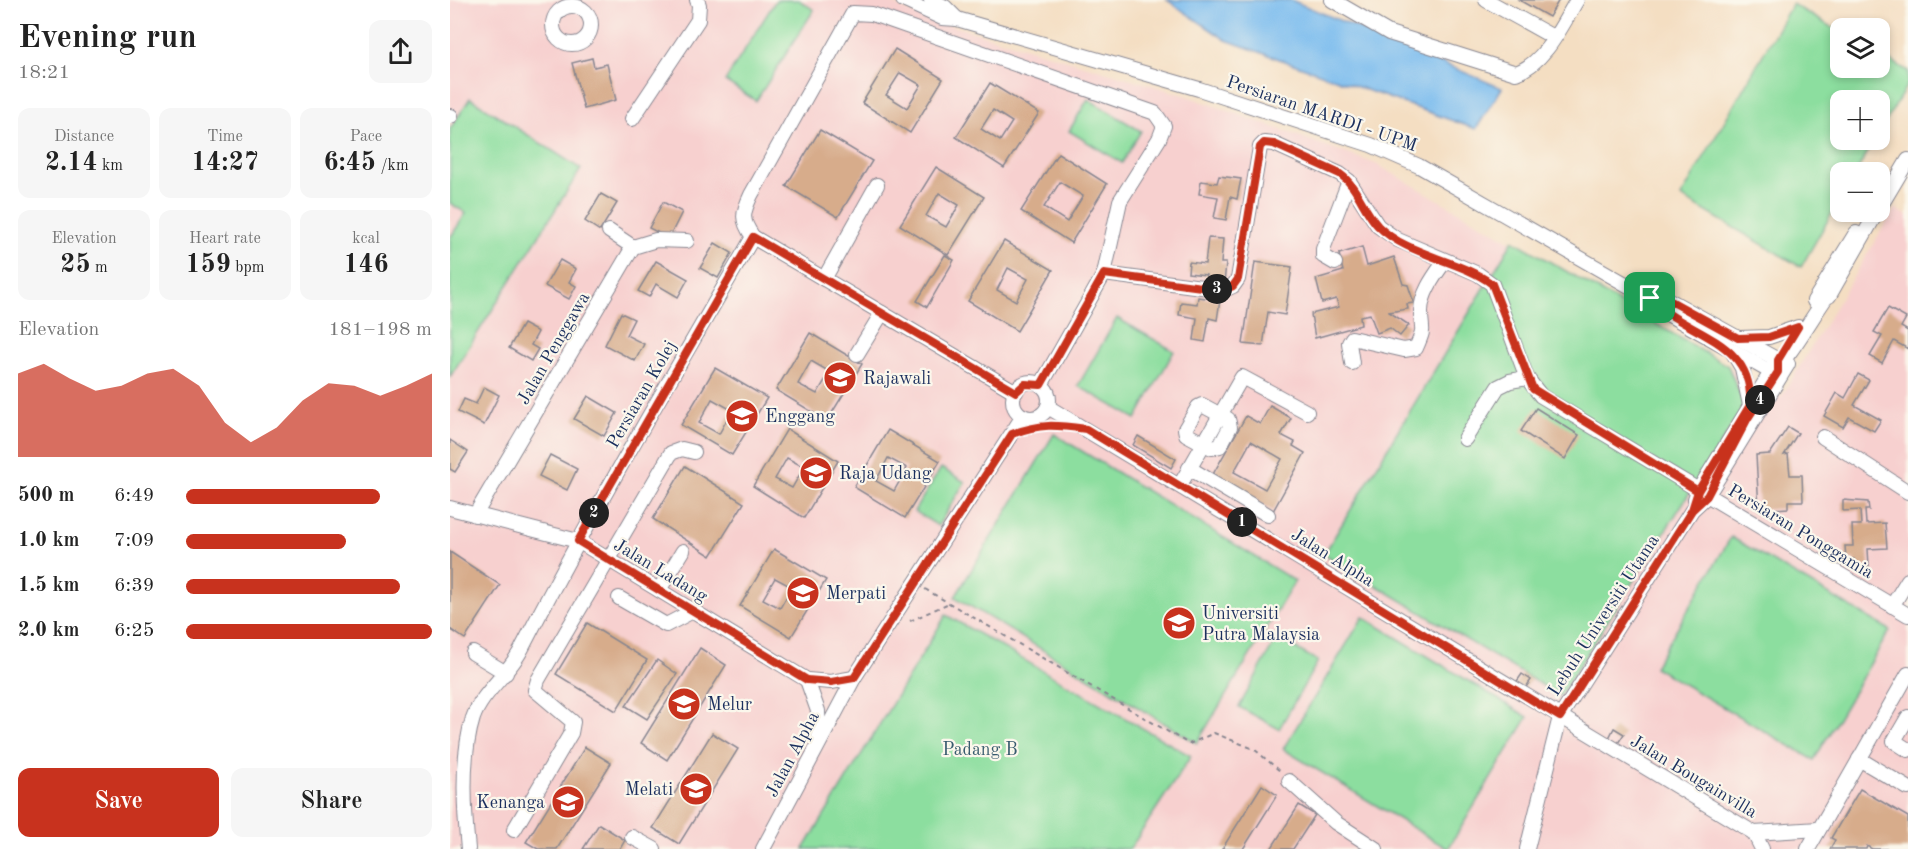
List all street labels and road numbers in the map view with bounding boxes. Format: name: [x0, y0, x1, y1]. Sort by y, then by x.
street label: Persiaran MARDI - UPM: [1224, 73, 1419, 155]
street label: Jalan Penggawa: [514, 289, 593, 408]
street label: Persiaran Kolej: [604, 338, 680, 451]
street label: Persiaran Ponggamia: [1725, 481, 1876, 582]
street label: Jalan Alpha: [1288, 525, 1377, 590]
street label: Lebuh Universiti Utama: [1545, 532, 1663, 699]
street label: Jalan Ladang: [611, 536, 711, 606]
street label: Jalan Alpha: [763, 709, 823, 800]
street label: Jalan Bougainvilla: [1627, 732, 1760, 822]

